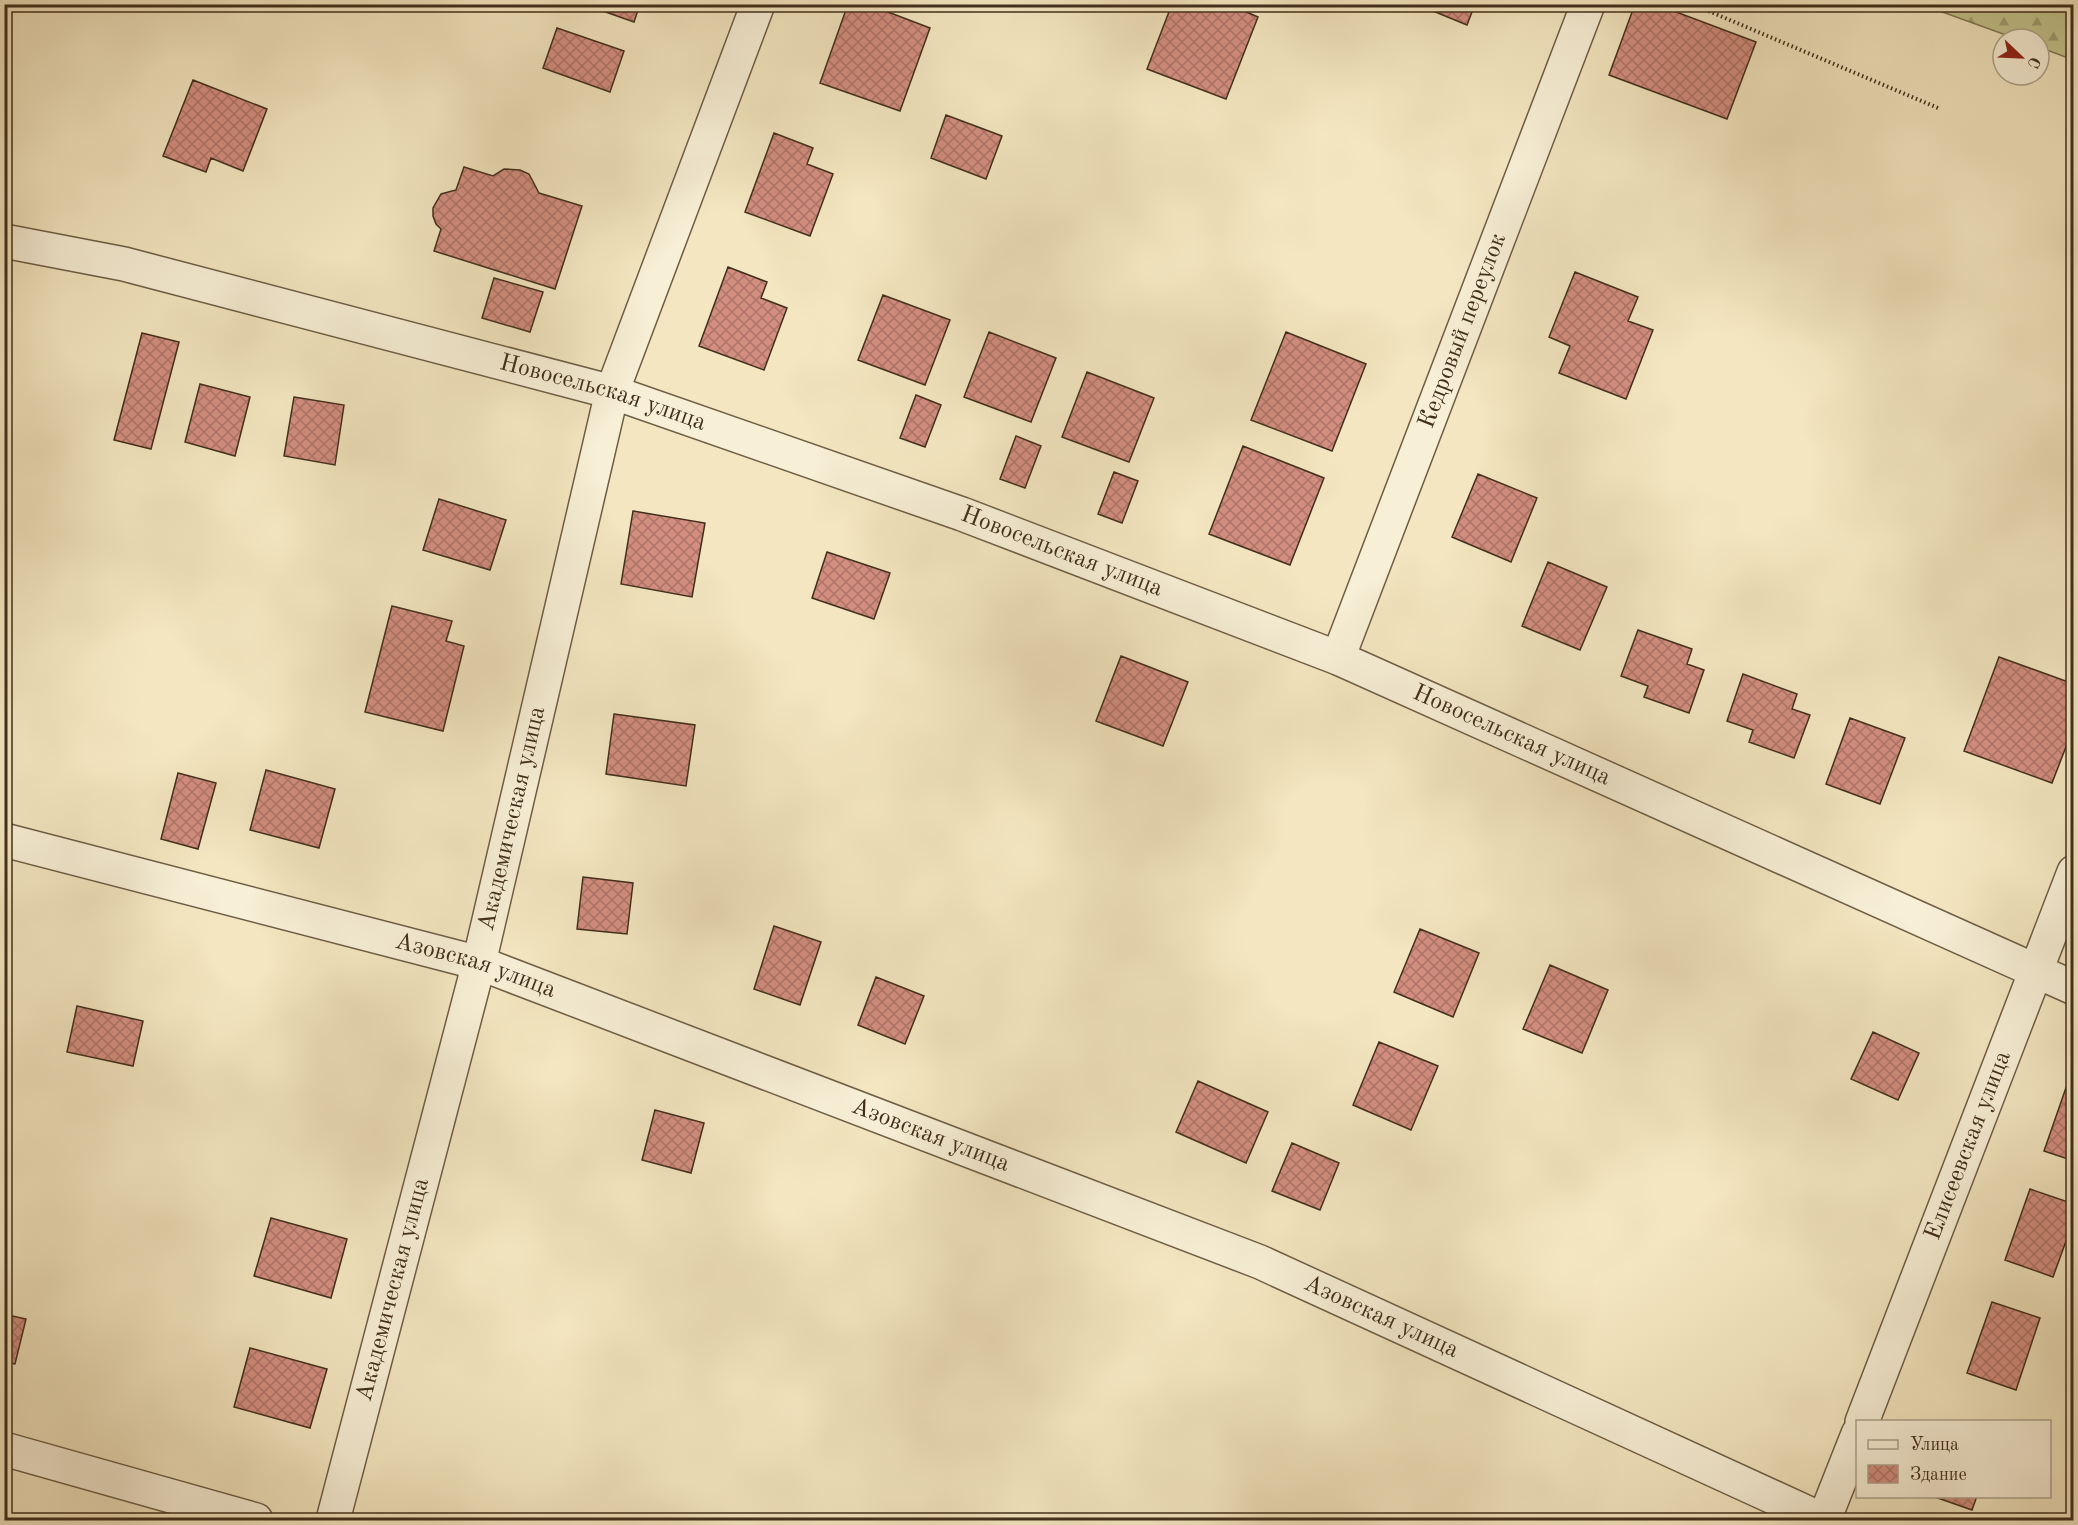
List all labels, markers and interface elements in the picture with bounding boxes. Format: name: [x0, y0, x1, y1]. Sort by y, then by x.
north arrow: [1991, 27, 2051, 87]
text: С: [2024, 54, 2042, 70]
street label: Кедровый переулок: [1415, 230, 1511, 432]
street label: Новосельская улица: [497, 351, 709, 436]
street label: Новосельская улица: [957, 503, 1166, 602]
street label: Новосельская улица: [1409, 681, 1614, 791]
street label: Академическая улица: [475, 704, 550, 933]
street label: Азовская улица: [392, 930, 559, 1003]
street label: Елисеевская улица: [1921, 1048, 2016, 1244]
street label: Азовская улица: [848, 1095, 1013, 1177]
street label: Академическая улица: [353, 1175, 434, 1404]
street label: Азовская улица: [1300, 1272, 1462, 1363]
legend: [1856, 1420, 2051, 1498]
text: Улица: [1910, 1436, 1959, 1454]
text: Здание: [1910, 1466, 1967, 1484]

